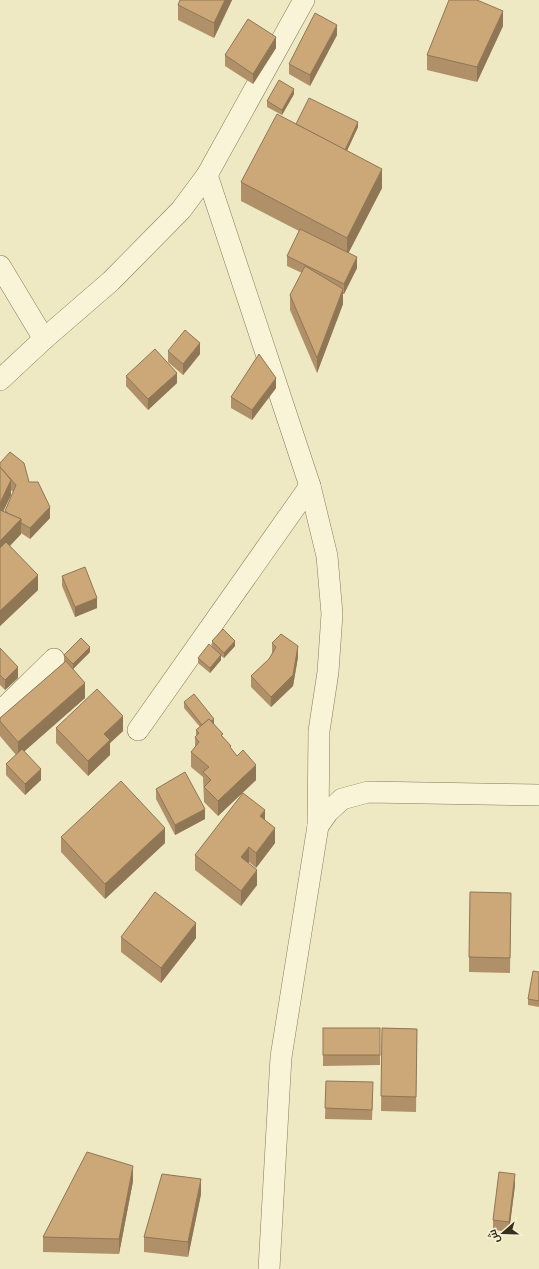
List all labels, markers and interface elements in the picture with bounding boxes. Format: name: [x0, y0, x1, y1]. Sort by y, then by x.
north arrow: [483, 1213, 523, 1253]
text: ش: [486, 1227, 503, 1245]

